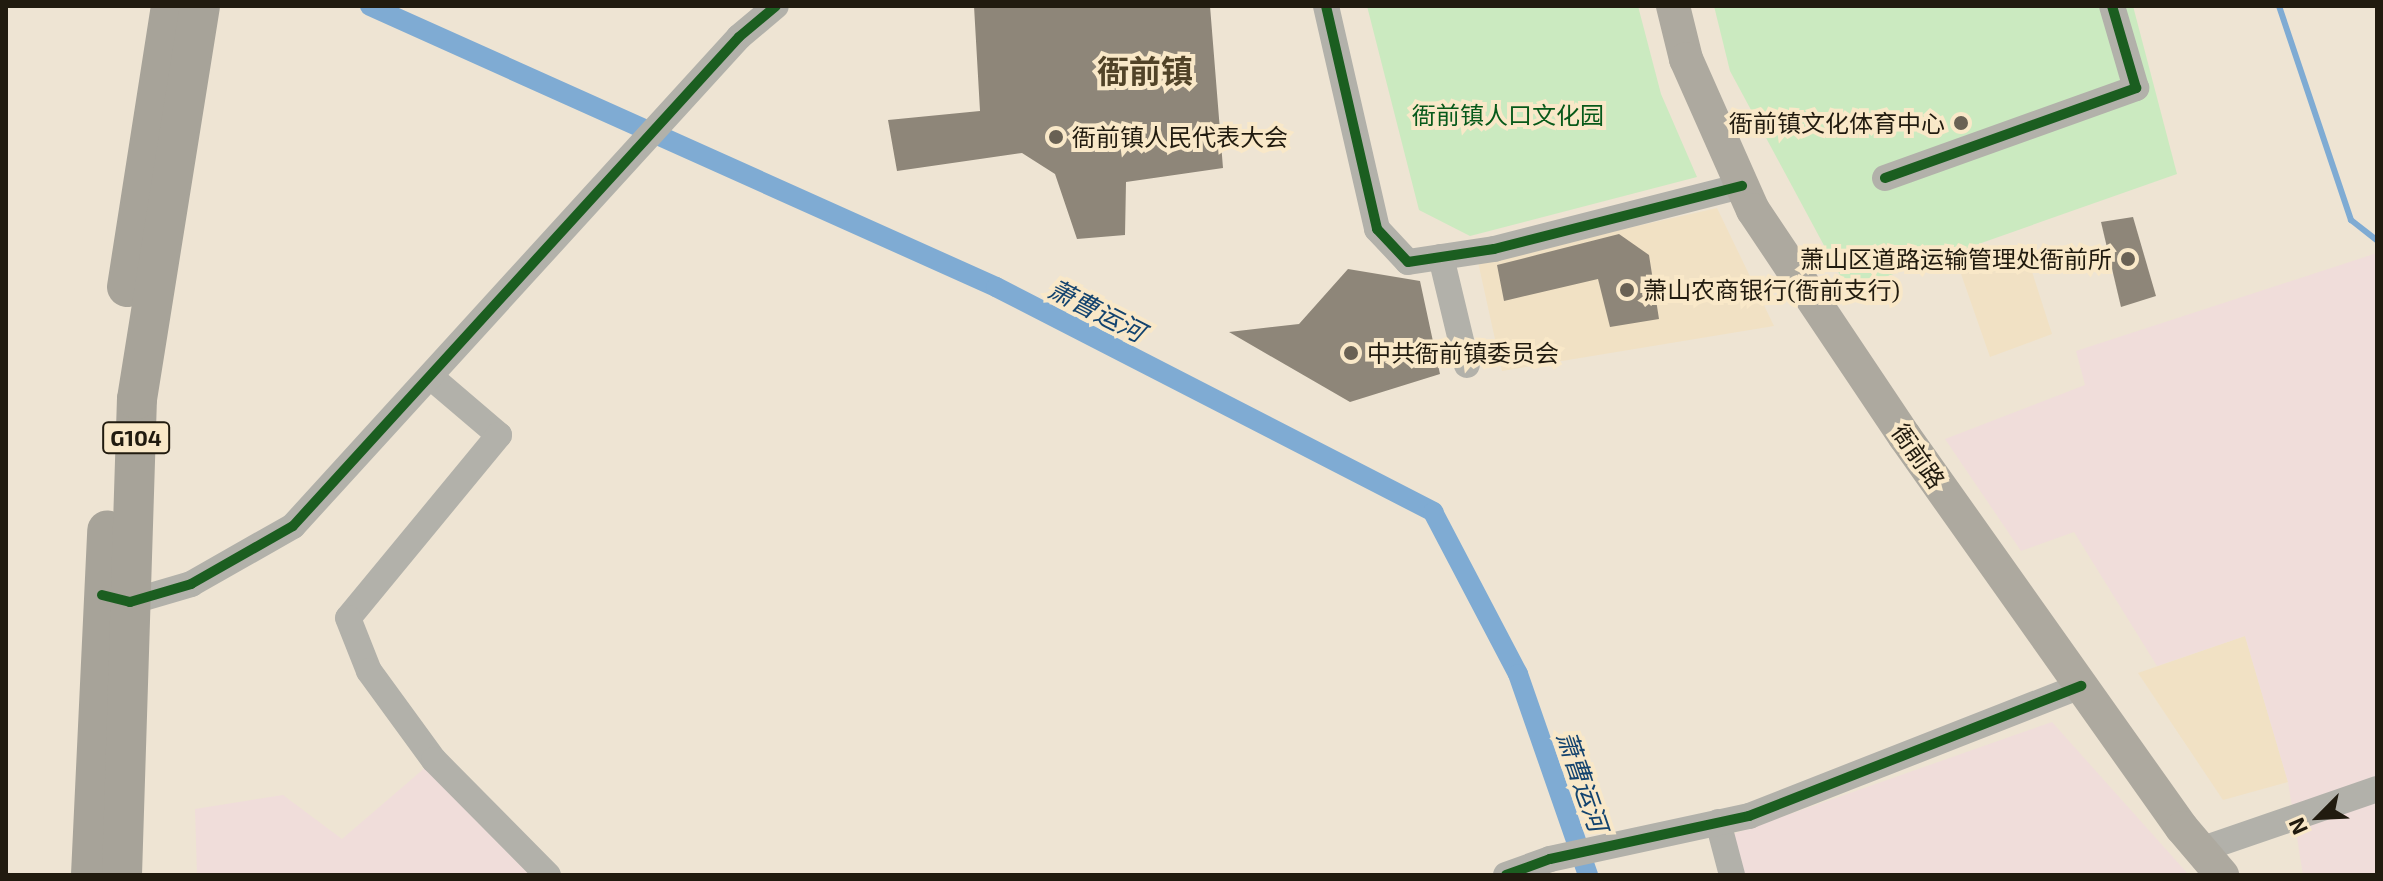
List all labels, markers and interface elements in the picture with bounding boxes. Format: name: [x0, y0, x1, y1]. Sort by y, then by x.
district label: 衙前镇: [1097, 51, 1193, 89]
park label: 衙前镇人口文化园: [1412, 101, 1604, 129]
place label: 衙前镇文化体育中心: [1729, 109, 1945, 137]
marker: 衙前镇文化体育中心: [1952, 114, 1970, 132]
place label: 衙前镇人民代表大会: [1072, 123, 1288, 151]
marker: 衙前镇人民代表大会: [1047, 128, 1065, 146]
place label: 萧山区道路运输管理处衙前所: [1800, 245, 2112, 273]
marker: 萧山区道路运输管理处衙前所: [2119, 250, 2137, 268]
water label: 萧曹运河: [1044, 272, 1150, 348]
place label: 萧山农商银行(衙前支行): [1643, 276, 1900, 304]
marker: 萧山农商银行(衙前支行): [1618, 281, 1636, 299]
place label: 中共衙前镇委员会: [1367, 339, 1559, 367]
marker: 中共衙前镇委员会: [1342, 344, 1360, 362]
street label: 衙前路: [1887, 418, 1951, 494]
road number: G104: [102, 420, 170, 456]
water label: 萧曹运河: [1551, 727, 1615, 835]
north arrow: [2279, 777, 2359, 857]
text: N: [2282, 814, 2312, 839]

